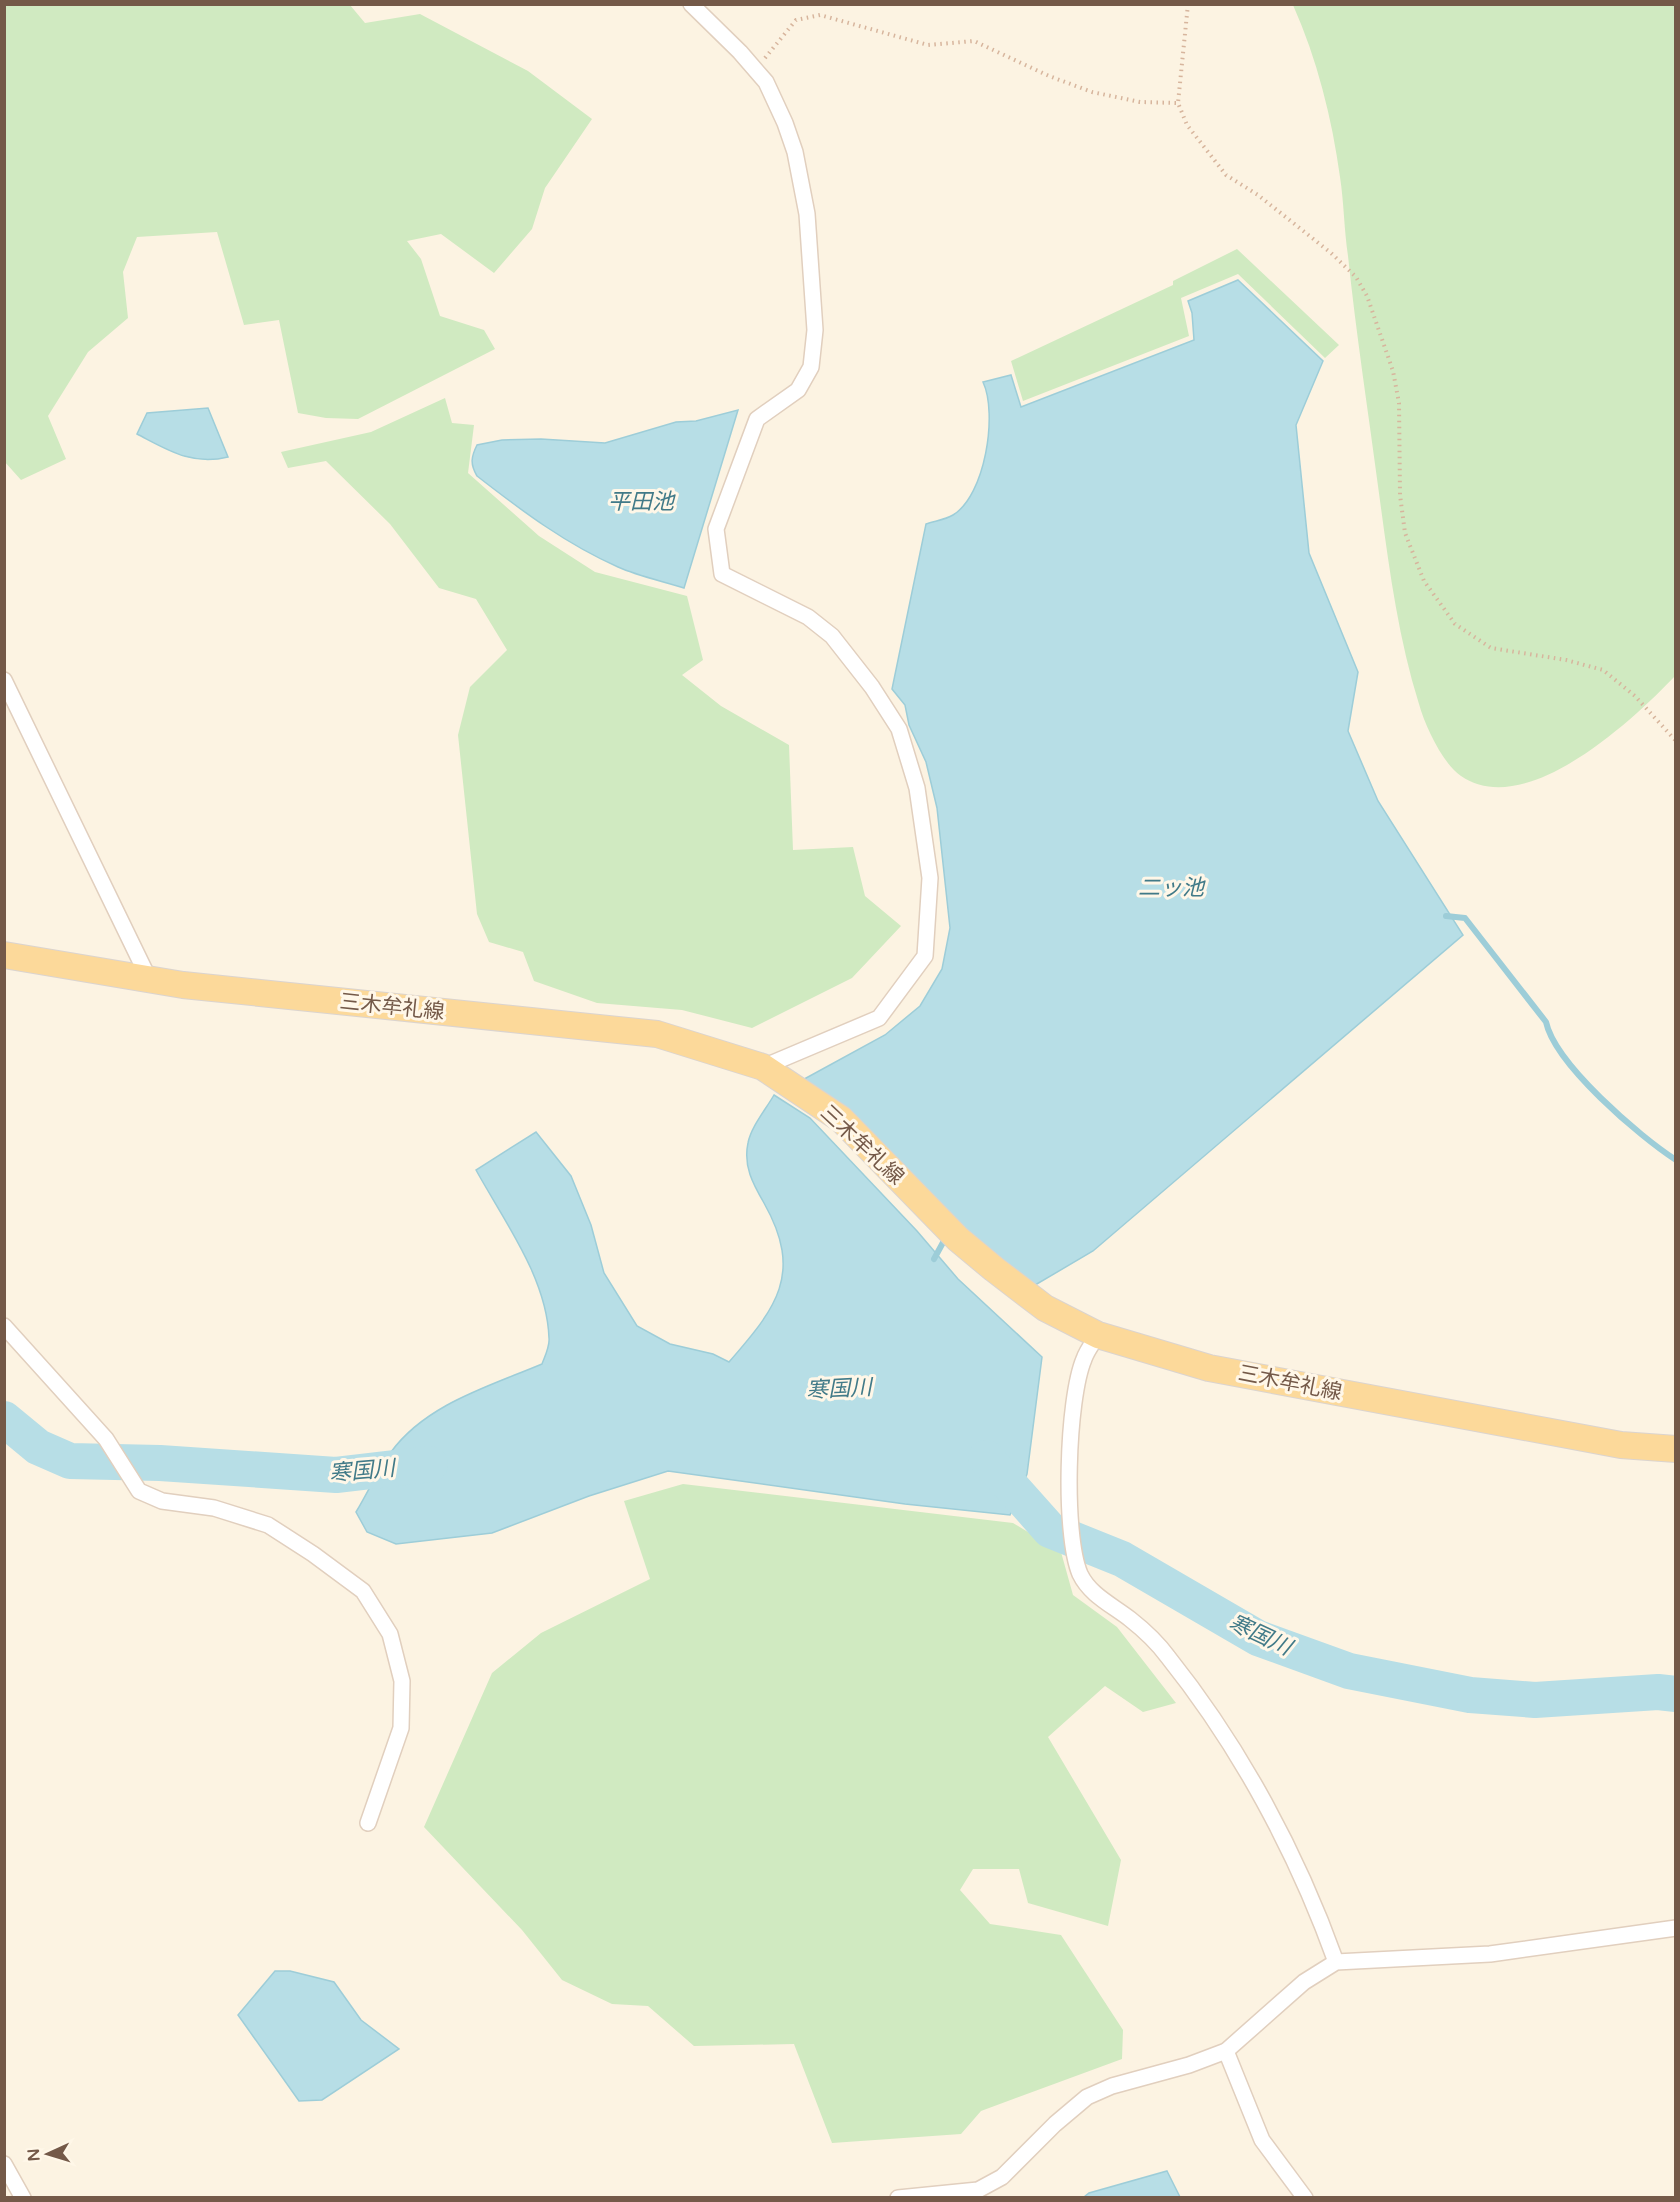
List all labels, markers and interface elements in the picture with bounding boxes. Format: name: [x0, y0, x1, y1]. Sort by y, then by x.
water label: 平田池: [608, 489, 676, 515]
water label: 二ッ池: [1138, 875, 1206, 901]
street label: 三木牟礼線: [338, 989, 446, 1025]
street label: 三木牟礼線: [815, 1100, 909, 1190]
street label: 三木牟礼線: [1236, 1361, 1344, 1405]
water label: 寒国川: [805, 1374, 875, 1404]
water label: 寒国川: [328, 1455, 398, 1487]
water label: 寒国川: [1225, 1609, 1297, 1662]
north arrow: [18, 2124, 78, 2184]
text: N: [24, 2148, 44, 2162]

